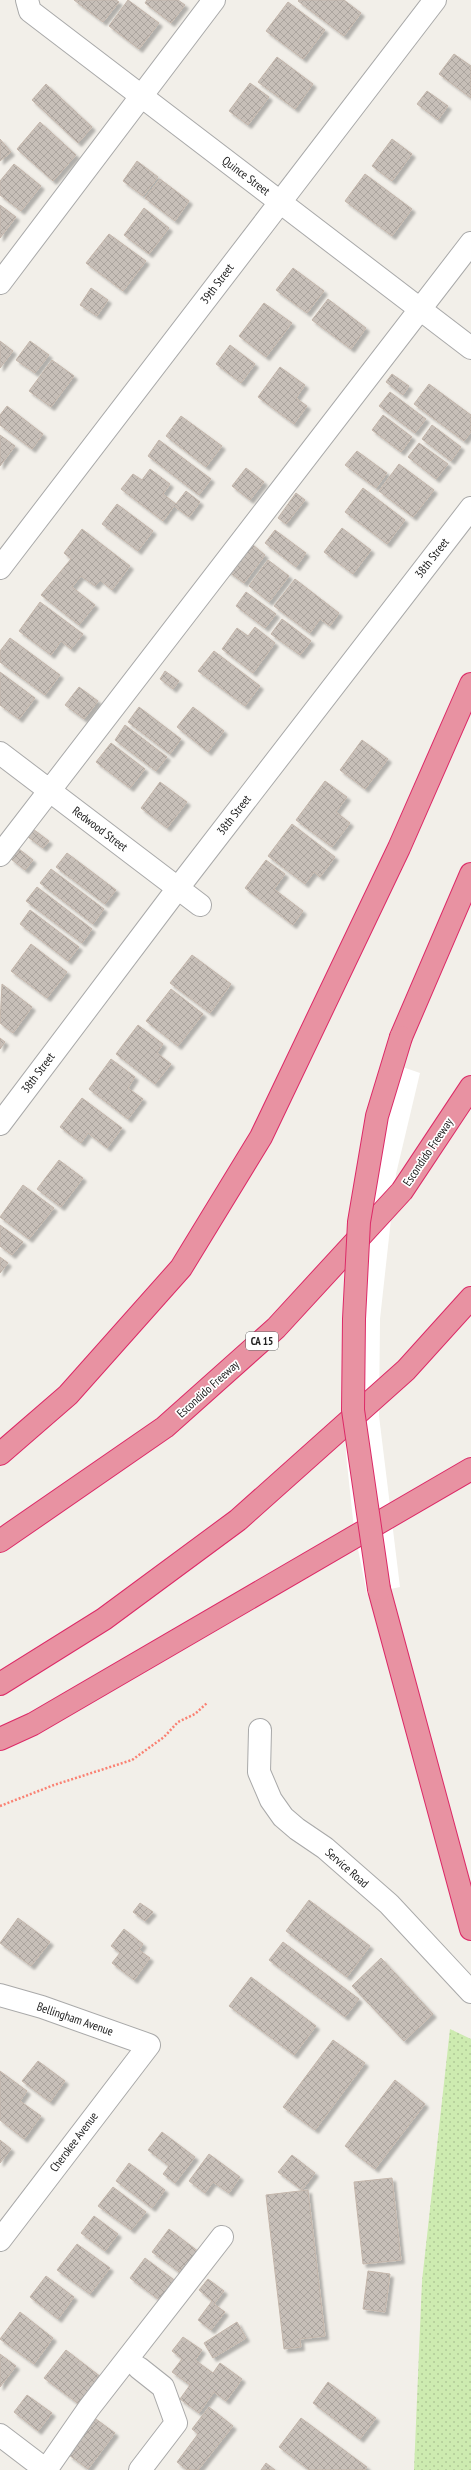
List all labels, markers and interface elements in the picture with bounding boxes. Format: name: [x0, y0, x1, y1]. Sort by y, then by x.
street label: Quince Street: [219, 153, 274, 199]
street label: 39th Street: [197, 260, 237, 307]
street label: 38th Street: [411, 534, 452, 581]
street label: 38th Street: [213, 791, 254, 838]
street label: Redwood Street: [70, 803, 131, 855]
street label: 38th Street: [18, 1049, 58, 1096]
street label: Escondido Freeway: [399, 1114, 456, 1189]
road number: CA 15: [246, 1332, 278, 1350]
street label: Escondido Freeway: [173, 1356, 242, 1421]
street label: Service Road: [323, 1845, 372, 1891]
street label: Bellingham Avenue: [35, 1998, 115, 2039]
street label: Cherokee Avenue: [46, 2109, 101, 2175]

